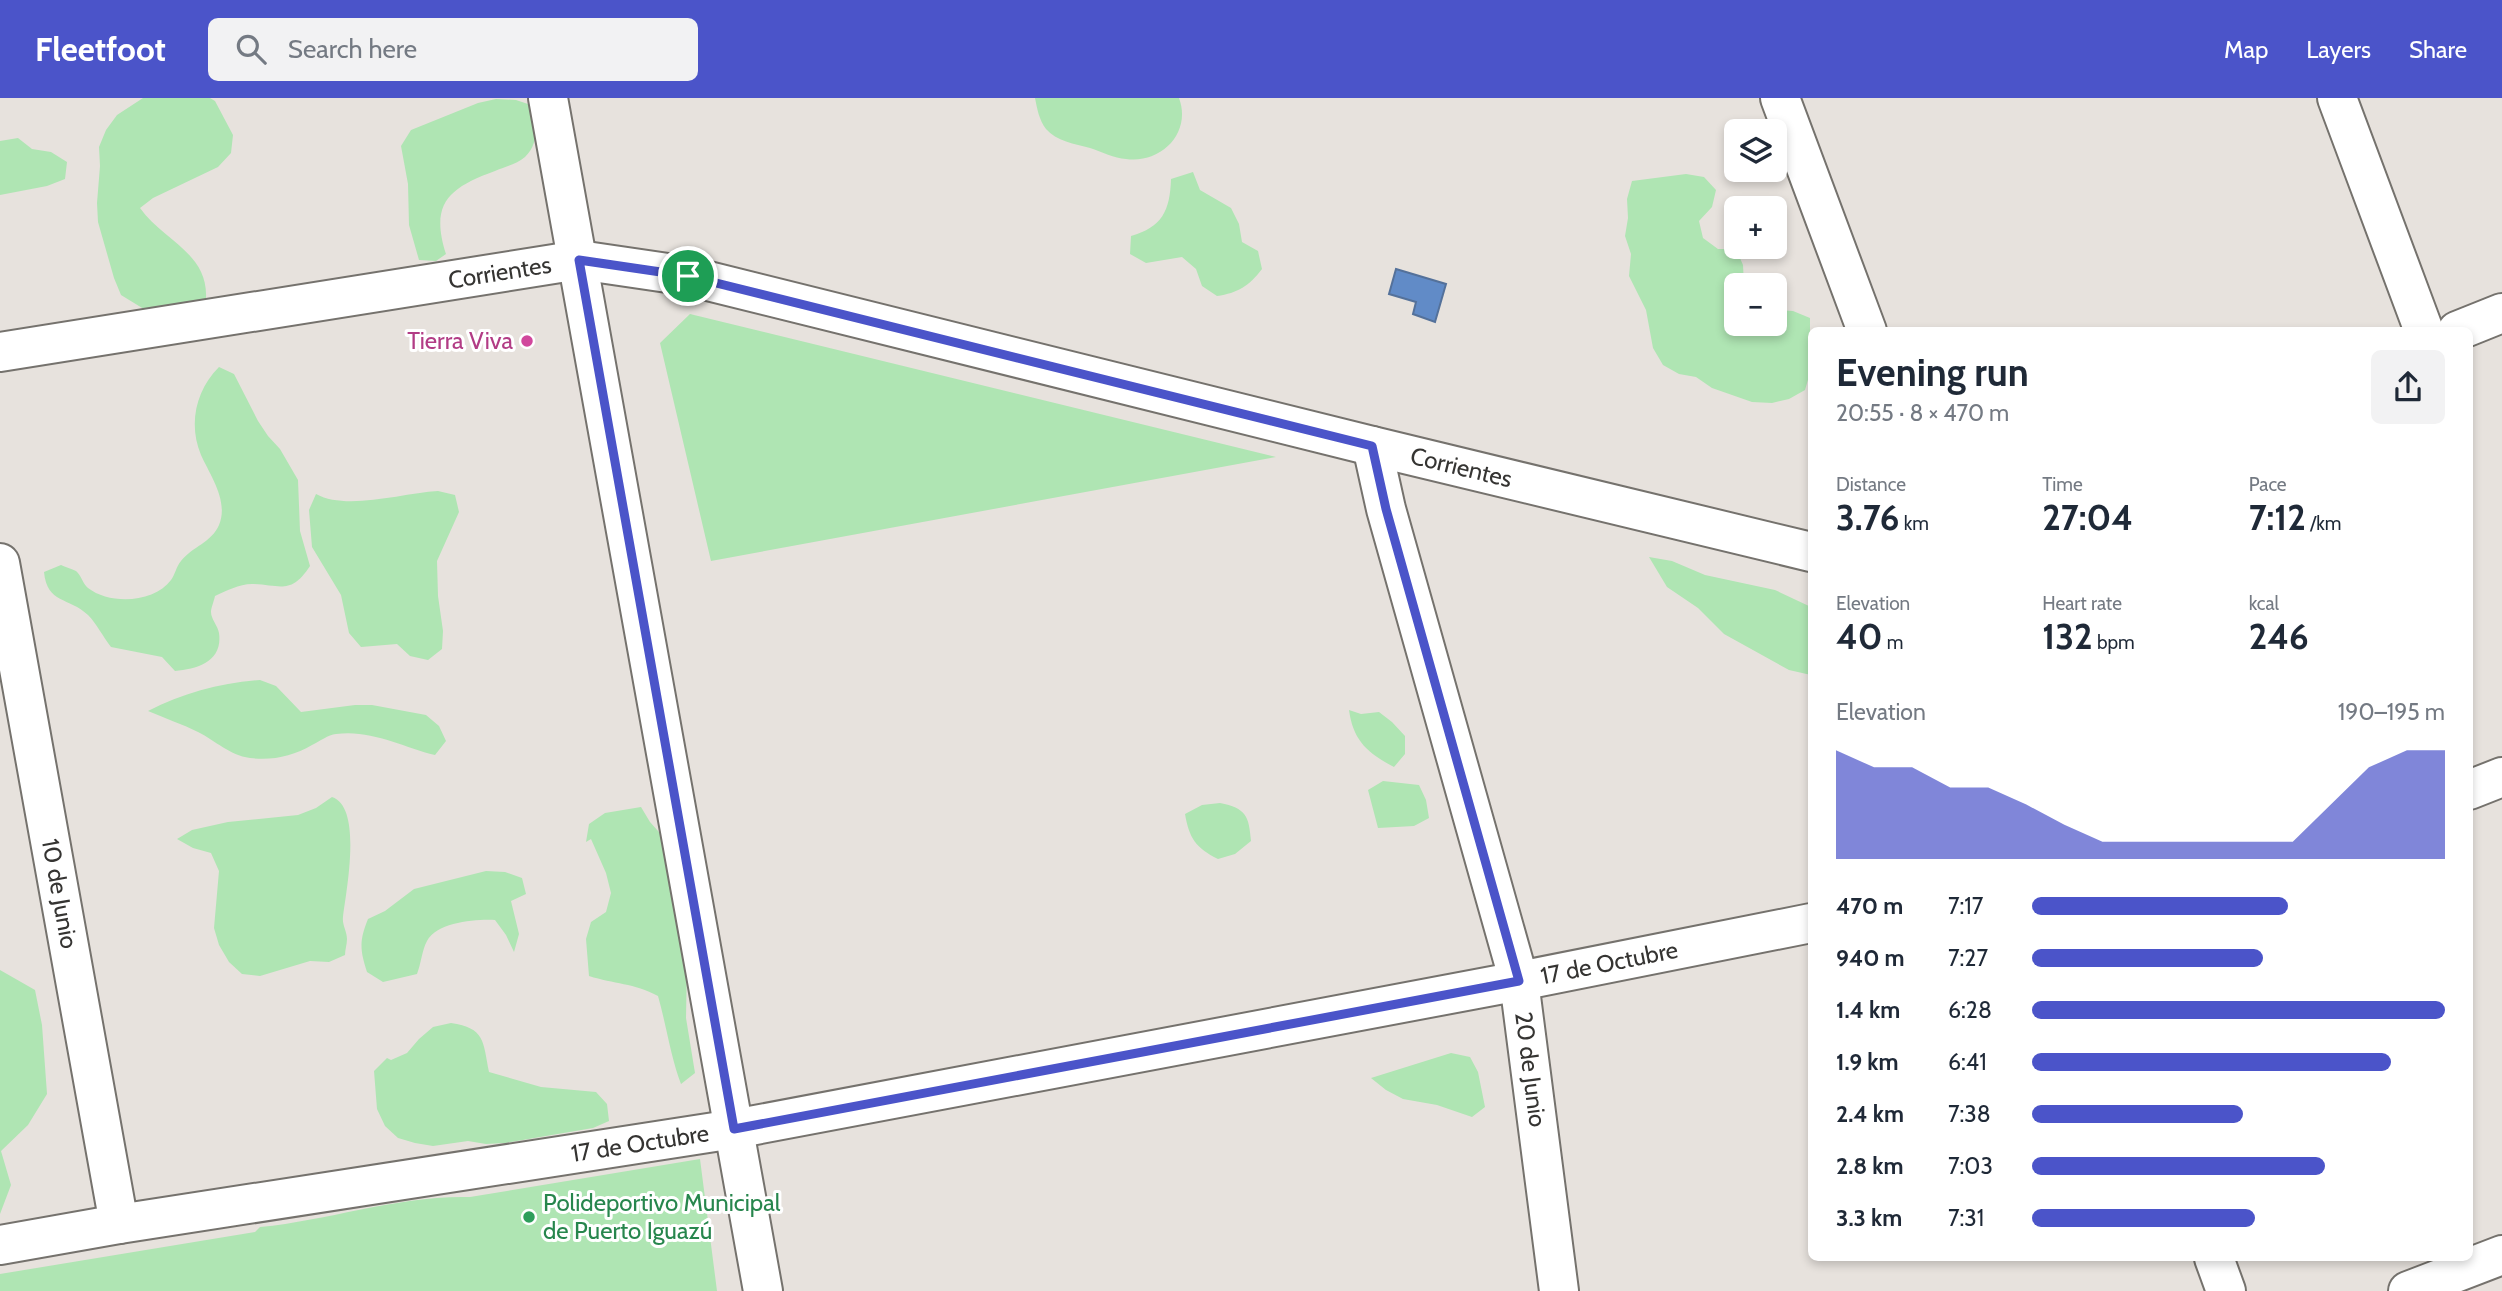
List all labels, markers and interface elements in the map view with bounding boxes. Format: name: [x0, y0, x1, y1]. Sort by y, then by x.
search box: [208, 18, 698, 81]
text: Fleetfoot: [35, 29, 166, 69]
icon: search: [232, 30, 270, 68]
text: Search here: [288, 33, 417, 65]
text: Map: [2224, 35, 2268, 64]
text: Layers: [2306, 35, 2371, 64]
text: Share: [2409, 35, 2467, 64]
map controls: [1724, 119, 1787, 336]
button: layers: [1724, 119, 1787, 182]
button: +: [1724, 196, 1787, 259]
pin: [658, 246, 718, 306]
street label: Corrientes: [446, 250, 553, 295]
icon: arrive: [669, 257, 707, 295]
button: −: [1724, 273, 1787, 336]
place label: Tierra Viva: [407, 326, 513, 355]
marker: Tierra Viva: [519, 333, 535, 349]
text: Evening run: [1836, 349, 2029, 396]
button: share: [2371, 350, 2445, 424]
text: 20:55 · 8 × 470 m: [1836, 399, 2009, 427]
street label: Corrientes: [1408, 441, 1515, 493]
text: Distance: [1836, 473, 1906, 496]
text: Time: [2042, 473, 2083, 496]
text: Pace: [2249, 473, 2287, 496]
text: 3.76: [1836, 496, 1899, 539]
text: 27:04: [2042, 496, 2133, 539]
text: 7:12: [2249, 496, 2306, 539]
text: km: [1899, 512, 1929, 535]
text: /km: [2306, 512, 2341, 535]
text: Elevation: [1836, 592, 1910, 615]
text: Heart rate: [2042, 592, 2122, 615]
text: kcal: [2249, 592, 2279, 615]
text: 40: [1836, 615, 1882, 658]
text: 132: [2042, 615, 2093, 658]
text: 246: [2249, 615, 2309, 658]
text: m: [1882, 631, 1903, 654]
text: bpm: [2093, 631, 2135, 654]
text: Elevation: [1836, 698, 1926, 726]
text: 190–195 m: [2338, 698, 2445, 726]
street label: 10 de Junio: [36, 836, 84, 951]
text: 470 m: [1836, 892, 1903, 920]
text: 7:17: [1948, 892, 1983, 920]
street label: 17 de Octubre: [1538, 935, 1680, 990]
text: 940 m: [1836, 944, 1905, 972]
text: 7:27: [1948, 944, 1988, 972]
text: 1.4 km: [1836, 996, 1900, 1024]
text: 6:28: [1948, 996, 1992, 1024]
street label: 20 de Junio: [1509, 1010, 1553, 1129]
text: 1.9 km: [1836, 1048, 1899, 1076]
text: 6:41: [1948, 1048, 1987, 1076]
text: 2.4 km: [1836, 1100, 1904, 1128]
text: 7:38: [1948, 1100, 1991, 1128]
street label: 17 de Octubre: [569, 1118, 711, 1168]
text: 2.8 km: [1836, 1152, 1903, 1180]
text: 7:03: [1948, 1152, 1993, 1180]
place label: Polideportivo Municipal de Puerto Iguazú: [543, 1188, 781, 1245]
text: 3.3 km: [1836, 1204, 1902, 1232]
text: 7:31: [1948, 1204, 1984, 1232]
marker: Polideportivo Municipal de Puerto Iguazú: [521, 1209, 537, 1225]

